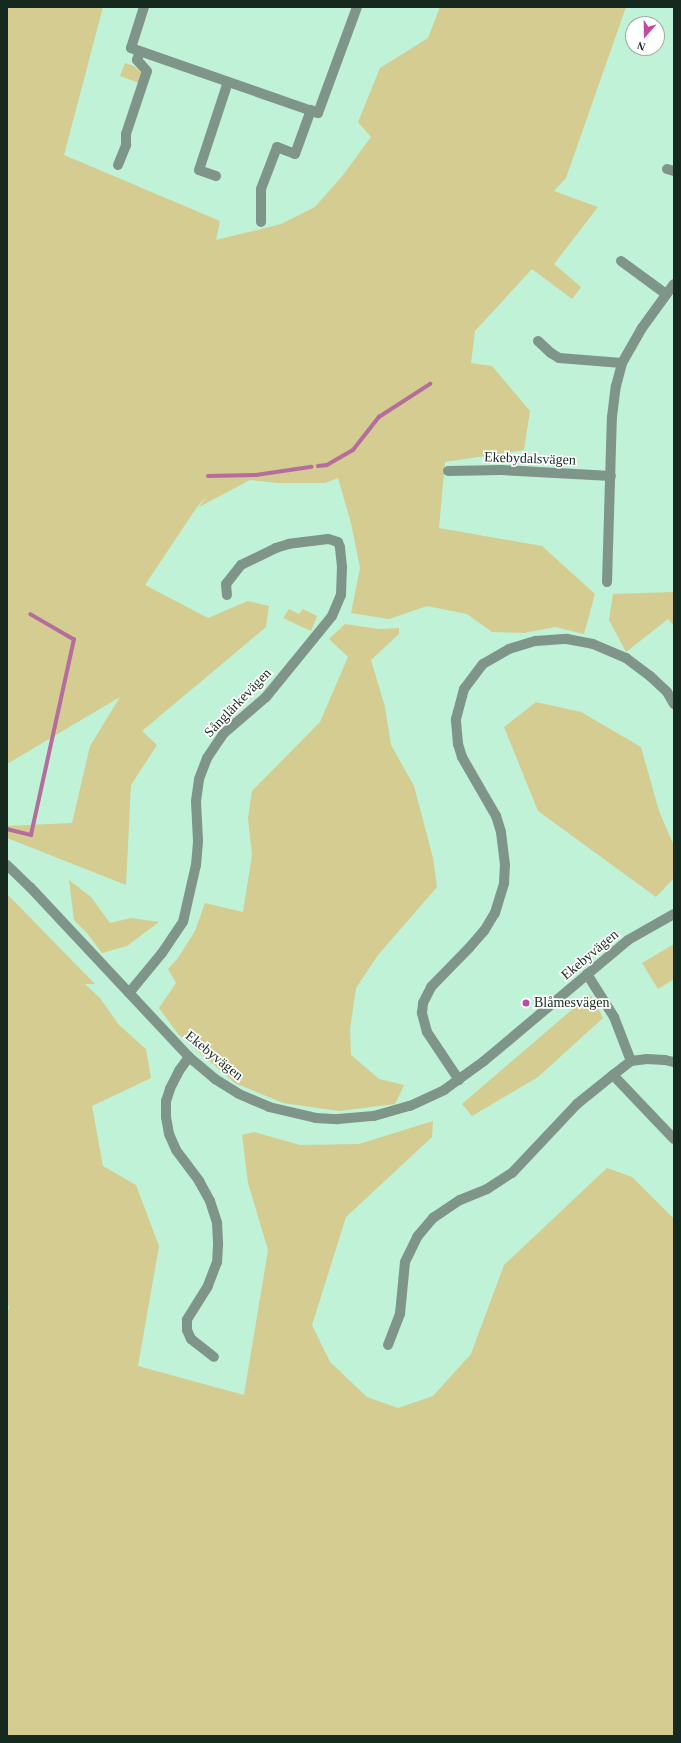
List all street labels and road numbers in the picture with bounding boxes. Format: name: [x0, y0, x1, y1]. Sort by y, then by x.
street label: Ekebydalsvägen: [484, 449, 576, 469]
street label: Sånglärkevägen: [201, 665, 275, 741]
street label: Ekebyvägen: [558, 926, 622, 984]
street label: Ekebyvägen: [182, 1028, 246, 1084]

